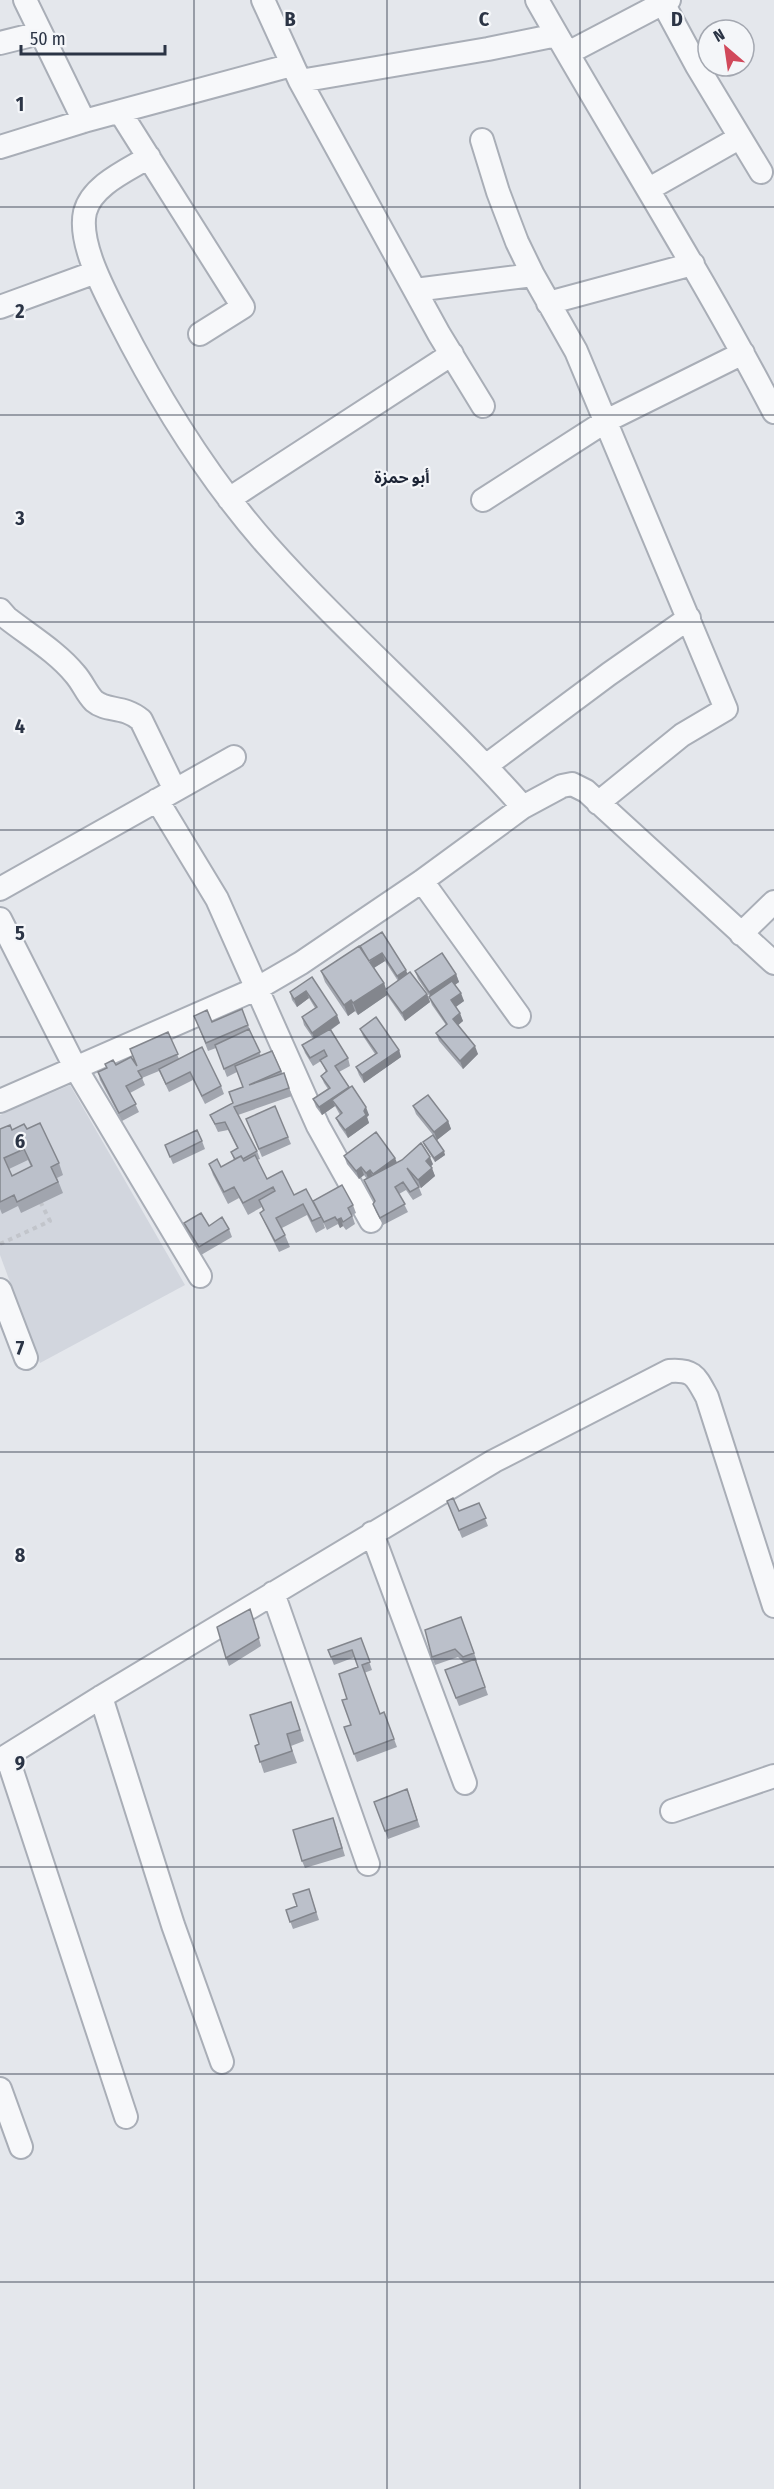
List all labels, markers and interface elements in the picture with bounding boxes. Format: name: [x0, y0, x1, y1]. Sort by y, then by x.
text: B: [284, 7, 296, 31]
text: C: [479, 7, 490, 31]
text: D: [671, 7, 683, 31]
scale bar: [21, 18, 165, 56]
north arrow: [696, 18, 756, 78]
text: N: [710, 25, 728, 46]
text: 50 m: [30, 28, 66, 50]
text: 1: [16, 92, 24, 116]
text: 2: [14, 299, 25, 323]
district label: أبو حمزة: [374, 468, 430, 487]
text: 3: [14, 506, 25, 530]
text: 4: [15, 714, 25, 738]
text: 5: [15, 921, 25, 945]
text: 6: [15, 1129, 25, 1153]
text: 7: [16, 1336, 25, 1360]
text: 8: [15, 1543, 26, 1567]
text: 9: [15, 1751, 25, 1775]

